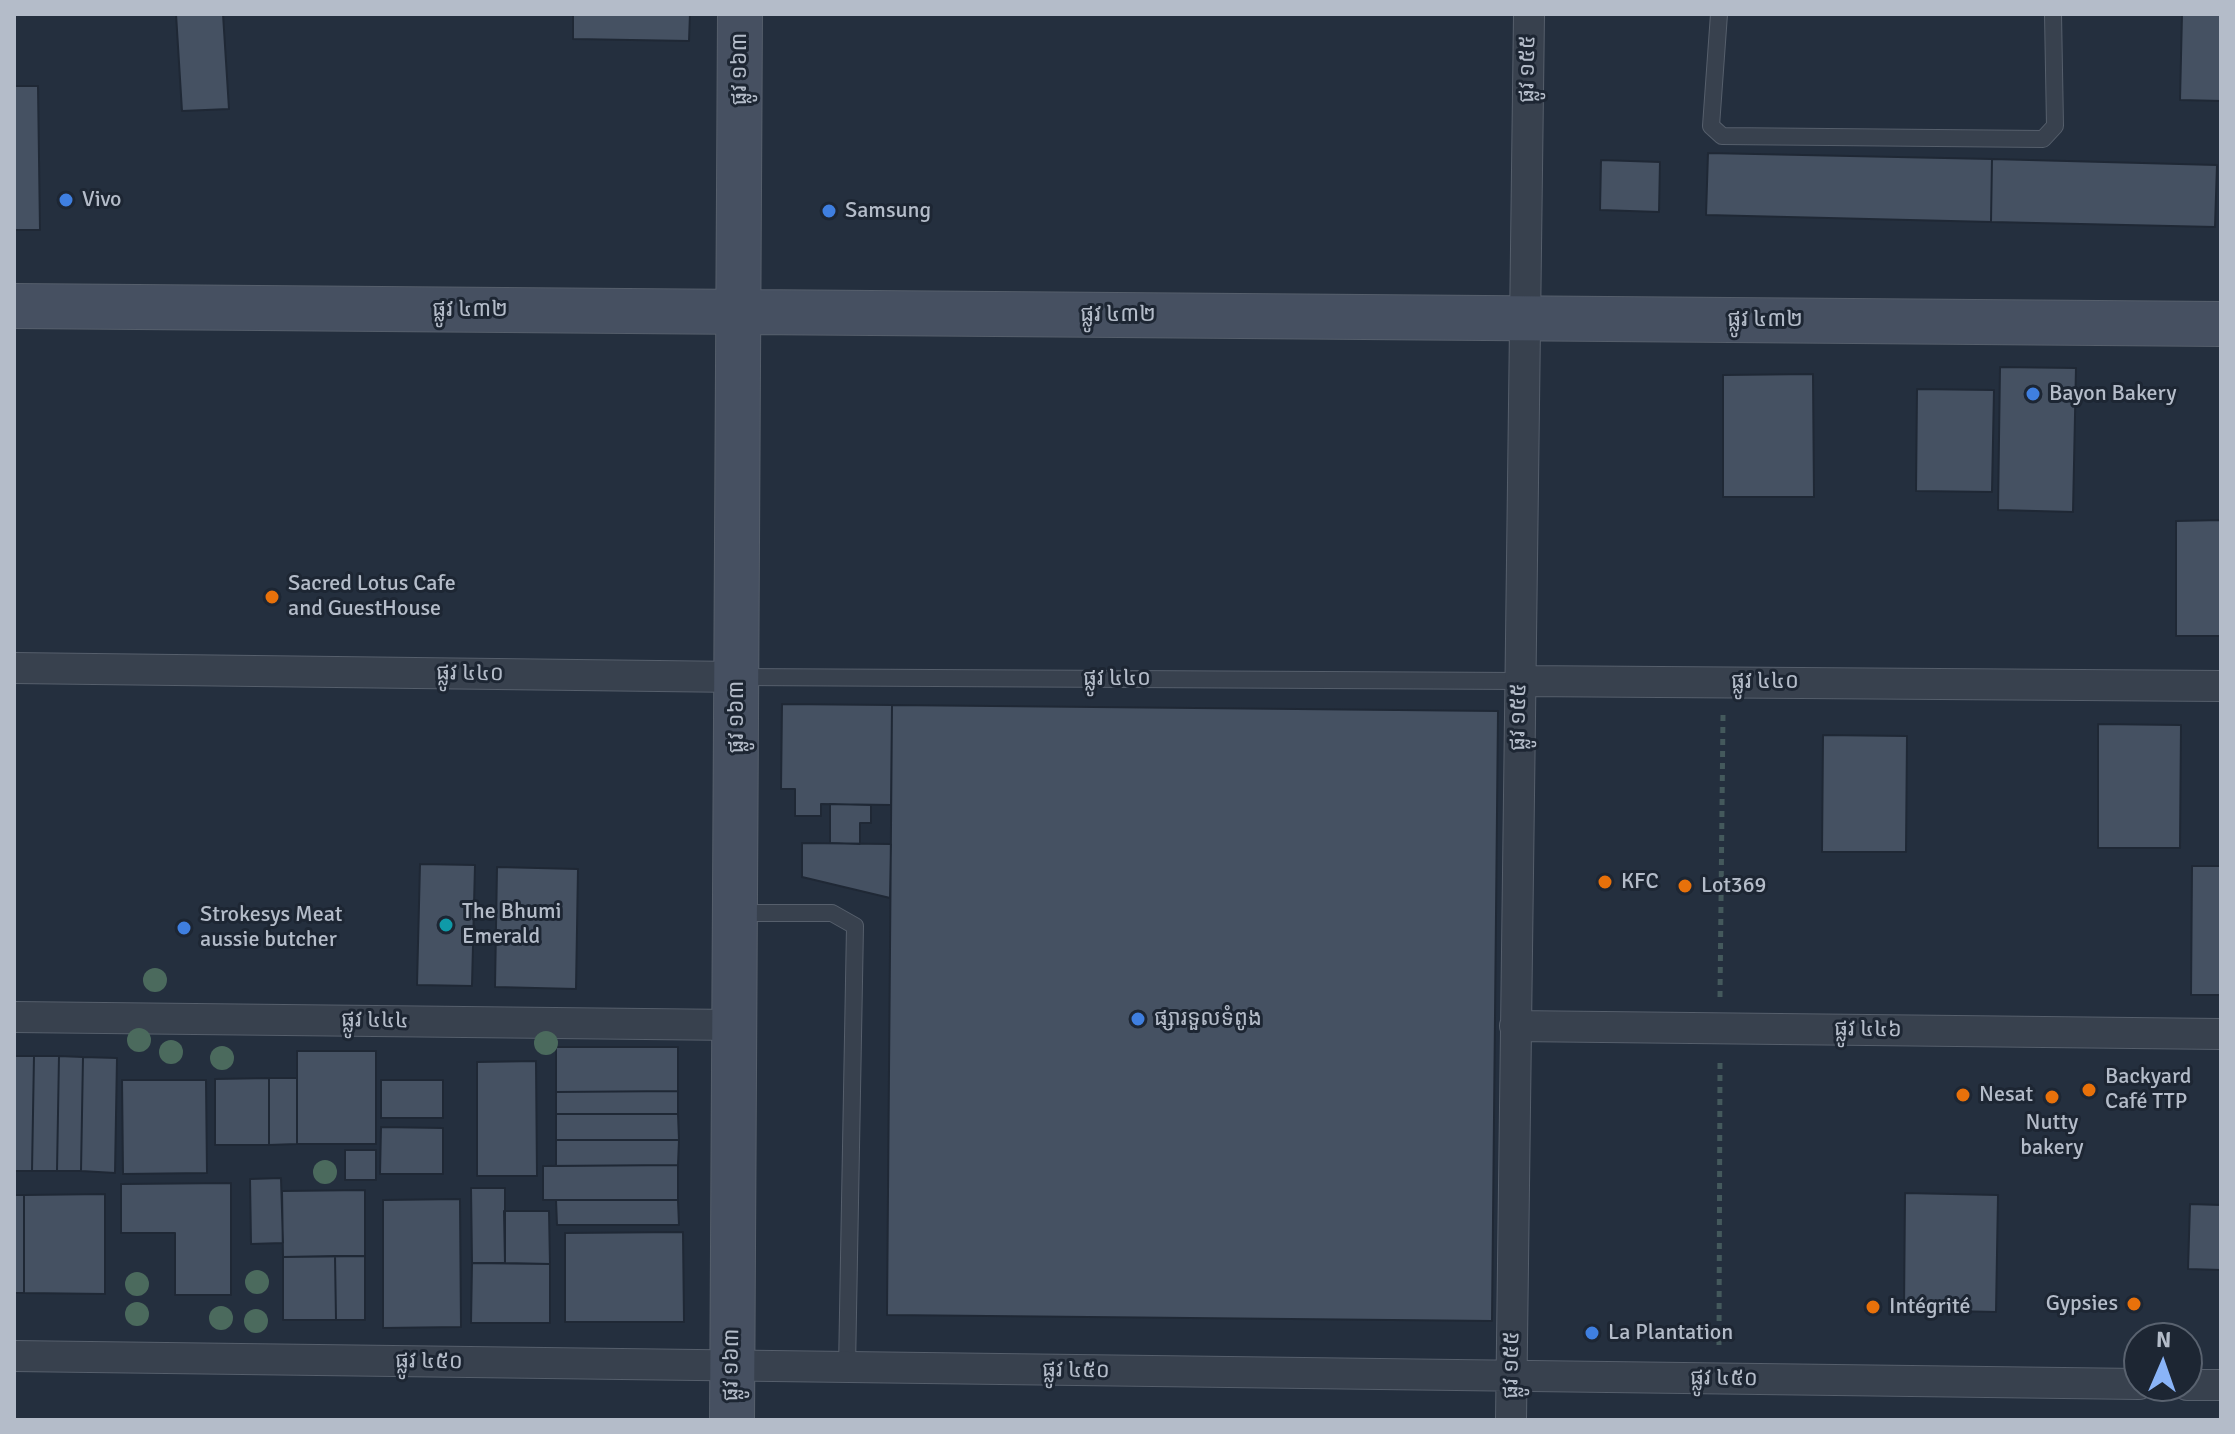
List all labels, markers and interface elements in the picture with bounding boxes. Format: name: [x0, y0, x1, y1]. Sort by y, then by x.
street label: ផ្លូវ ១៦៣: [727, 33, 753, 105]
street label: ផ្លូវ ១៥៥: [1514, 35, 1542, 103]
place label: Vivo: [82, 187, 122, 213]
marker: Vivo: [57, 191, 75, 209]
place label: Samsung: [845, 198, 931, 224]
marker: Samsung: [820, 202, 838, 220]
street label: ផ្លូវ ៤៣២: [432, 297, 508, 323]
street label: ផ្លូវ ៤៣២: [1080, 302, 1156, 328]
street label: ផ្លូវ ៤៣២: [1727, 307, 1803, 333]
place label: Bayon Bakery: [2049, 381, 2177, 407]
marker: Bayon Bakery: [2024, 385, 2042, 403]
place label: Sacred Lotus Cafe and GuestHouse: [288, 571, 456, 622]
marker: Sacred Lotus Cafe and GuestHouse: [263, 588, 281, 606]
street label: ផ្លូវ ៤៤០: [436, 660, 504, 688]
street label: ផ្លូវ ៤៤០: [1083, 666, 1151, 692]
street label: ផ្លូវ ៤៤០: [1731, 669, 1799, 695]
street label: ផ្លូវ ១៦៣: [724, 681, 750, 753]
street label: ផ្លូវ ១៥៥: [1505, 683, 1533, 751]
place label: KFC: [1621, 869, 1659, 895]
marker: KFC: [1596, 873, 1614, 891]
place label: Lot369: [1701, 873, 1766, 899]
marker: Lot369: [1676, 877, 1694, 895]
place label: The Bhumi Emerald: [462, 899, 561, 950]
place label: Strokesys Meat aussie butcher: [200, 902, 342, 954]
marker: The Bhumi Emerald: [437, 916, 455, 934]
marker: Strokesys Meat aussie butcher: [175, 919, 193, 937]
place label: ផ្សារទួលទំពូង: [1154, 1006, 1262, 1032]
street label: ផ្លូវ ៤៤៤: [341, 1007, 409, 1035]
marker: ផ្សារទួលទំពូង: [1129, 1010, 1147, 1028]
street label: ផ្លូវ ៤៤៦: [1834, 1016, 1902, 1044]
place label: Backyard Café TTP: [2105, 1064, 2192, 1116]
marker: Backyard Café TTP: [2080, 1081, 2098, 1099]
place label: Nesat: [1979, 1082, 2033, 1108]
marker: Nesat: [1954, 1086, 1972, 1104]
marker: Nutty bakery: [2043, 1088, 2061, 1106]
place label: Nutty bakery: [2020, 1110, 2084, 1162]
place label: Gypsies: [2046, 1291, 2118, 1317]
place label: Intégrité: [1889, 1294, 1970, 1320]
marker: Gypsies: [2125, 1295, 2143, 1313]
marker: Intégrité: [1864, 1298, 1882, 1316]
place label: La Plantation: [1608, 1320, 1733, 1346]
north arrow: [2123, 1322, 2203, 1402]
marker: La Plantation: [1583, 1324, 1601, 1342]
text: N: [2156, 1326, 2172, 1353]
street label: ផ្លូវ ១៦៣: [718, 1328, 746, 1402]
street label: ផ្លូវ ១៥៥: [1498, 1331, 1526, 1399]
street label: ផ្លូវ ៤៥០: [395, 1348, 463, 1376]
street label: ផ្លូវ ៤៥០: [1042, 1357, 1110, 1385]
street label: ផ្លូវ ៤៥០: [1690, 1365, 1758, 1393]

